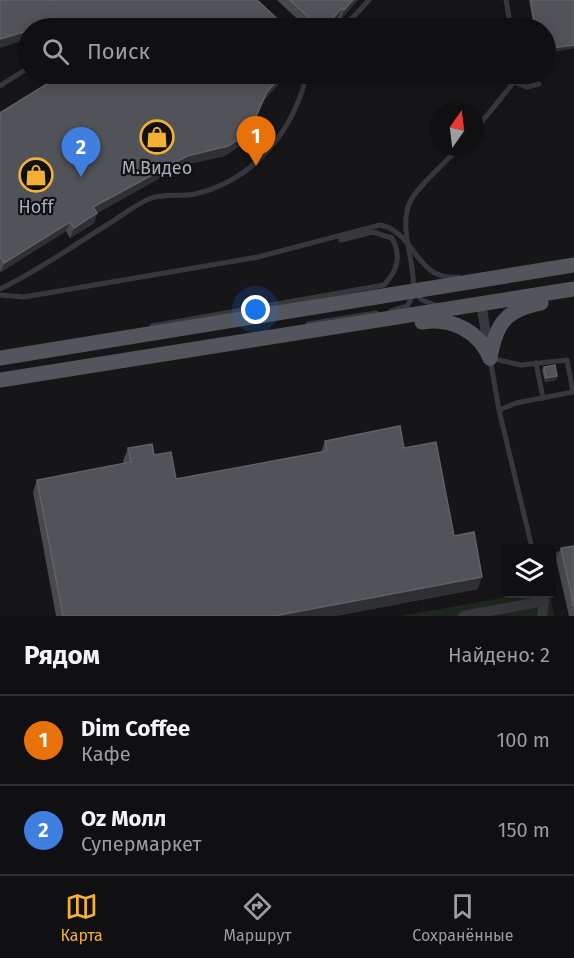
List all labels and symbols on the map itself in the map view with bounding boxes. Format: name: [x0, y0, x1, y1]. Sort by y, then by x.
north arrow: [430, 102, 484, 156]
pin: 1: [236, 116, 276, 166]
shop icon: М.Видео: [139, 119, 175, 155]
pin: 2: [62, 128, 100, 177]
shop icon: Hoff: [18, 157, 54, 193]
place label: М.Видео: [122, 157, 192, 179]
place label: Hoff: [19, 196, 55, 218]
your location: [241, 295, 270, 324]

